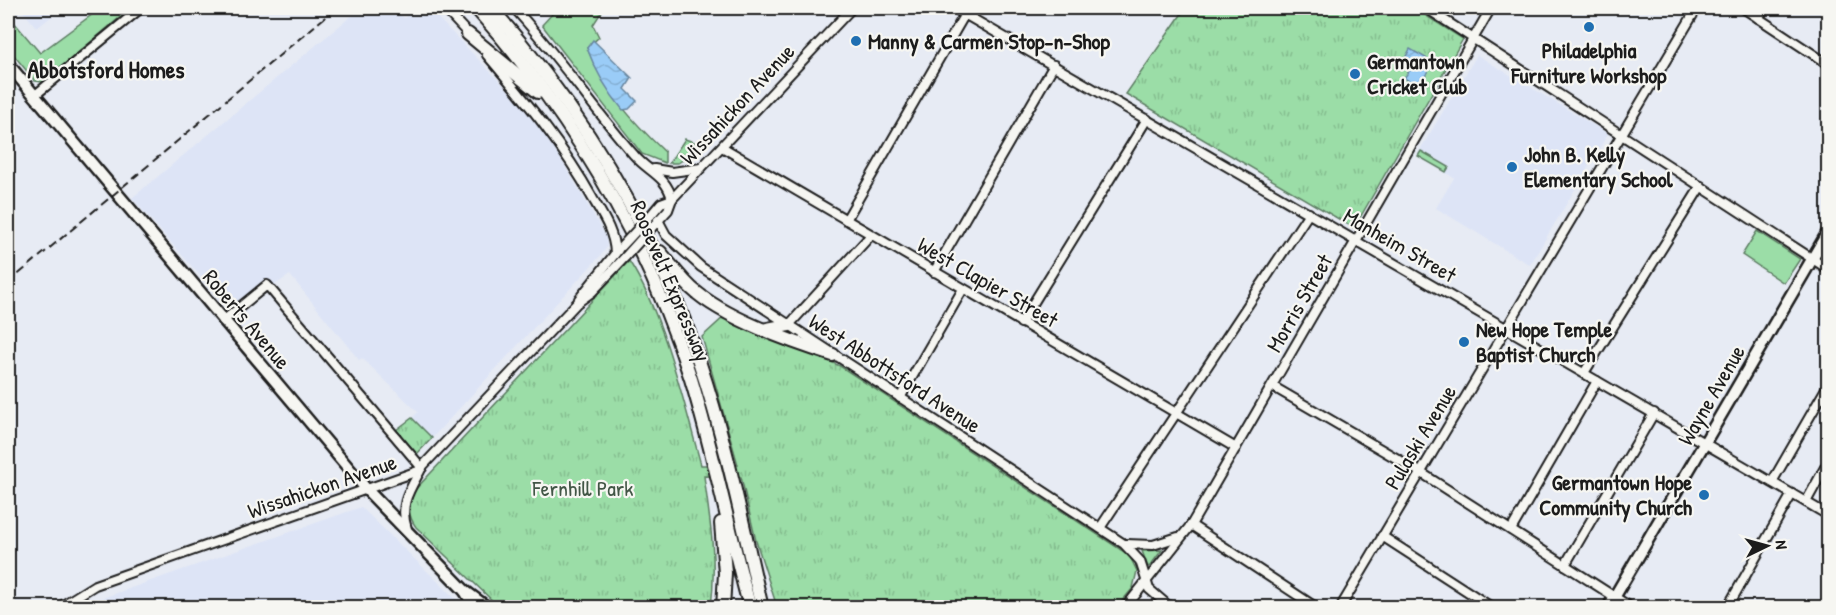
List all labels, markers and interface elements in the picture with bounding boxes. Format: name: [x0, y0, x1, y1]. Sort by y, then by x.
marker: Philadelphia Furniture Workshop: [1582, 20, 1596, 34]
place label: Manny & Carmen Stop-n-Shop: [868, 26, 1110, 57]
marker: Manny & Carmen Stop-n-Shop: [849, 34, 863, 48]
place label: Philadelphia Furniture Workshop: [1510, 35, 1667, 91]
street label: Wissahickon Avenue: [673, 37, 801, 171]
place label: Germantown Cricket Club: [1367, 46, 1467, 101]
district label: Abbotsford Homes: [27, 53, 185, 85]
marker: Germantown Cricket Club: [1348, 67, 1362, 81]
place label: John B. Kelly Elementary School: [1524, 139, 1674, 195]
marker: John B. Kelly Elementary School: [1505, 160, 1519, 174]
street label: Roosevelt Expressway: [624, 196, 718, 366]
street label: Manheim Street: [1338, 201, 1462, 290]
street label: West Clapier Street: [912, 230, 1064, 335]
street label: Morris Street: [1259, 248, 1339, 358]
street label: Roberts Avenue: [196, 263, 298, 376]
street label: West Abbottsford Avenue: [803, 306, 987, 440]
place label: New Hope Temple Baptist Church: [1476, 314, 1612, 370]
marker: New Hope Temple Baptist Church: [1457, 335, 1471, 349]
street label: Wayne Avenue: [1670, 339, 1752, 451]
street label: Pulaski Avenue: [1377, 379, 1463, 495]
street label: Wissahickon Avenue: [244, 446, 401, 526]
place label: Germantown Hope Community Church: [1539, 467, 1693, 523]
park label: Fernhill Park: [532, 473, 633, 503]
marker: Germantown Hope Community Church: [1697, 488, 1711, 502]
north arrow: [1737, 516, 1797, 576]
text: N: [1771, 539, 1793, 550]

